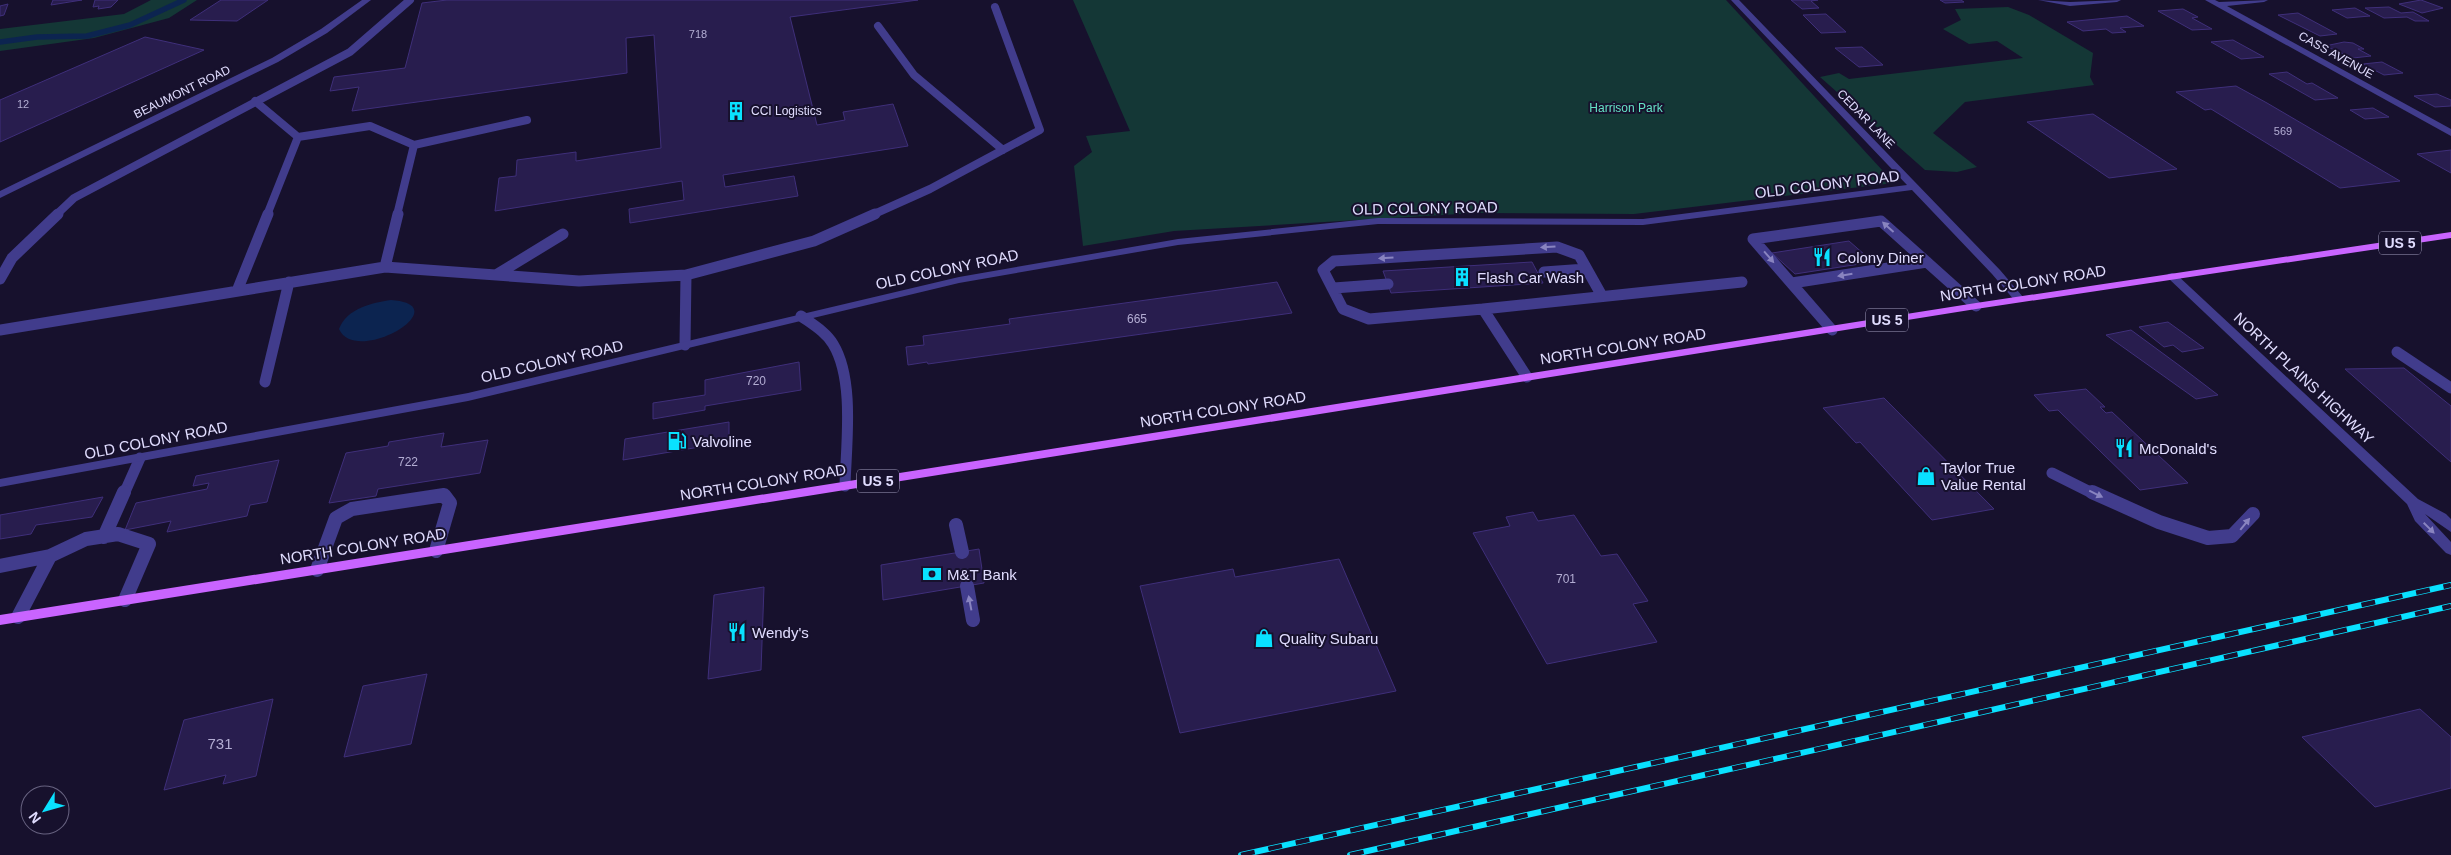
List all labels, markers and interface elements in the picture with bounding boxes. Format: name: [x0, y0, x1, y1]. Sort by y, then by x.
house number: 718: [689, 28, 707, 40]
street label: CASS AVENUE: [2296, 29, 2376, 81]
street label: BEAUMONT ROAD: [131, 62, 233, 121]
street label: CEDAR LANE: [1834, 87, 1898, 151]
house number: 12: [17, 98, 29, 110]
building icon: CCI Logistics: [725, 100, 747, 122]
park label: Harrison Park: [1589, 101, 1664, 115]
place label: CCI Logistics: [751, 104, 822, 118]
house number: 569: [2274, 125, 2292, 137]
street label: OLD COLONY ROAD: [1754, 167, 1900, 201]
street label: OLD COLONY ROAD: [1352, 198, 1498, 218]
one-way arrow: [1881, 221, 1894, 232]
road number: US 5: [2379, 232, 2421, 254]
one-way arrow: [1539, 244, 1555, 252]
street label: OLD COLONY ROAD: [874, 246, 1020, 292]
restaurant icon: Colony Diner: [1811, 246, 1833, 268]
place label: Colony Diner: [1837, 249, 1924, 266]
one-way arrow: [1763, 251, 1774, 264]
one-way arrow: [1377, 254, 1393, 262]
street label: NORTH COLONY ROAD: [1939, 261, 2107, 305]
building icon: Flash Car Wash: [1451, 266, 1473, 288]
place label: Flash Car Wash: [1477, 269, 1584, 286]
one-way arrow: [1836, 271, 1852, 279]
road number: US 5: [1866, 308, 1908, 332]
street label: NORTH PLAINS HIGHWAY: [2231, 309, 2377, 447]
house number: 665: [1127, 312, 1147, 326]
street label: NORTH COLONY ROAD: [1539, 324, 1707, 368]
street label: OLD COLONY ROAD: [479, 336, 625, 386]
house number: 720: [746, 374, 766, 388]
street label: NORTH COLONY ROAD: [1139, 387, 1307, 431]
street label: OLD COLONY ROAD: [83, 418, 229, 462]
fuel station icon: Valvoline: [666, 430, 688, 452]
place label: Valvoline: [692, 433, 752, 450]
restaurant icon: McDonald's: [2113, 437, 2135, 459]
place label: McDonald's: [2139, 440, 2217, 457]
house number: 722: [398, 455, 418, 469]
place label: Taylor True Value Rental: [1941, 459, 2026, 493]
street label: NORTH COLONY ROAD: [679, 460, 847, 504]
shop icon: Taylor True Value Rental: [1915, 465, 1937, 487]
road number: US 5: [857, 470, 899, 492]
one-way arrow: [2089, 491, 2103, 499]
one-way arrow: [2240, 517, 2251, 530]
one-way arrow: [2423, 522, 2435, 534]
street label: NORTH COLONY ROAD: [279, 524, 447, 568]
bank icon: M&T Bank: [921, 563, 943, 585]
place label: M&T Bank: [947, 566, 1017, 583]
house number: 701: [1556, 572, 1576, 586]
one-way arrow: [966, 596, 974, 611]
restaurant icon: Wendy's: [726, 621, 748, 643]
place label: Wendy's: [752, 624, 809, 641]
shop icon: Quality Subaru: [1253, 627, 1275, 649]
place label: Quality Subaru: [1279, 630, 1378, 647]
house number: 731: [207, 735, 233, 752]
north arrow: [20, 785, 70, 835]
text: N: [25, 809, 44, 827]

